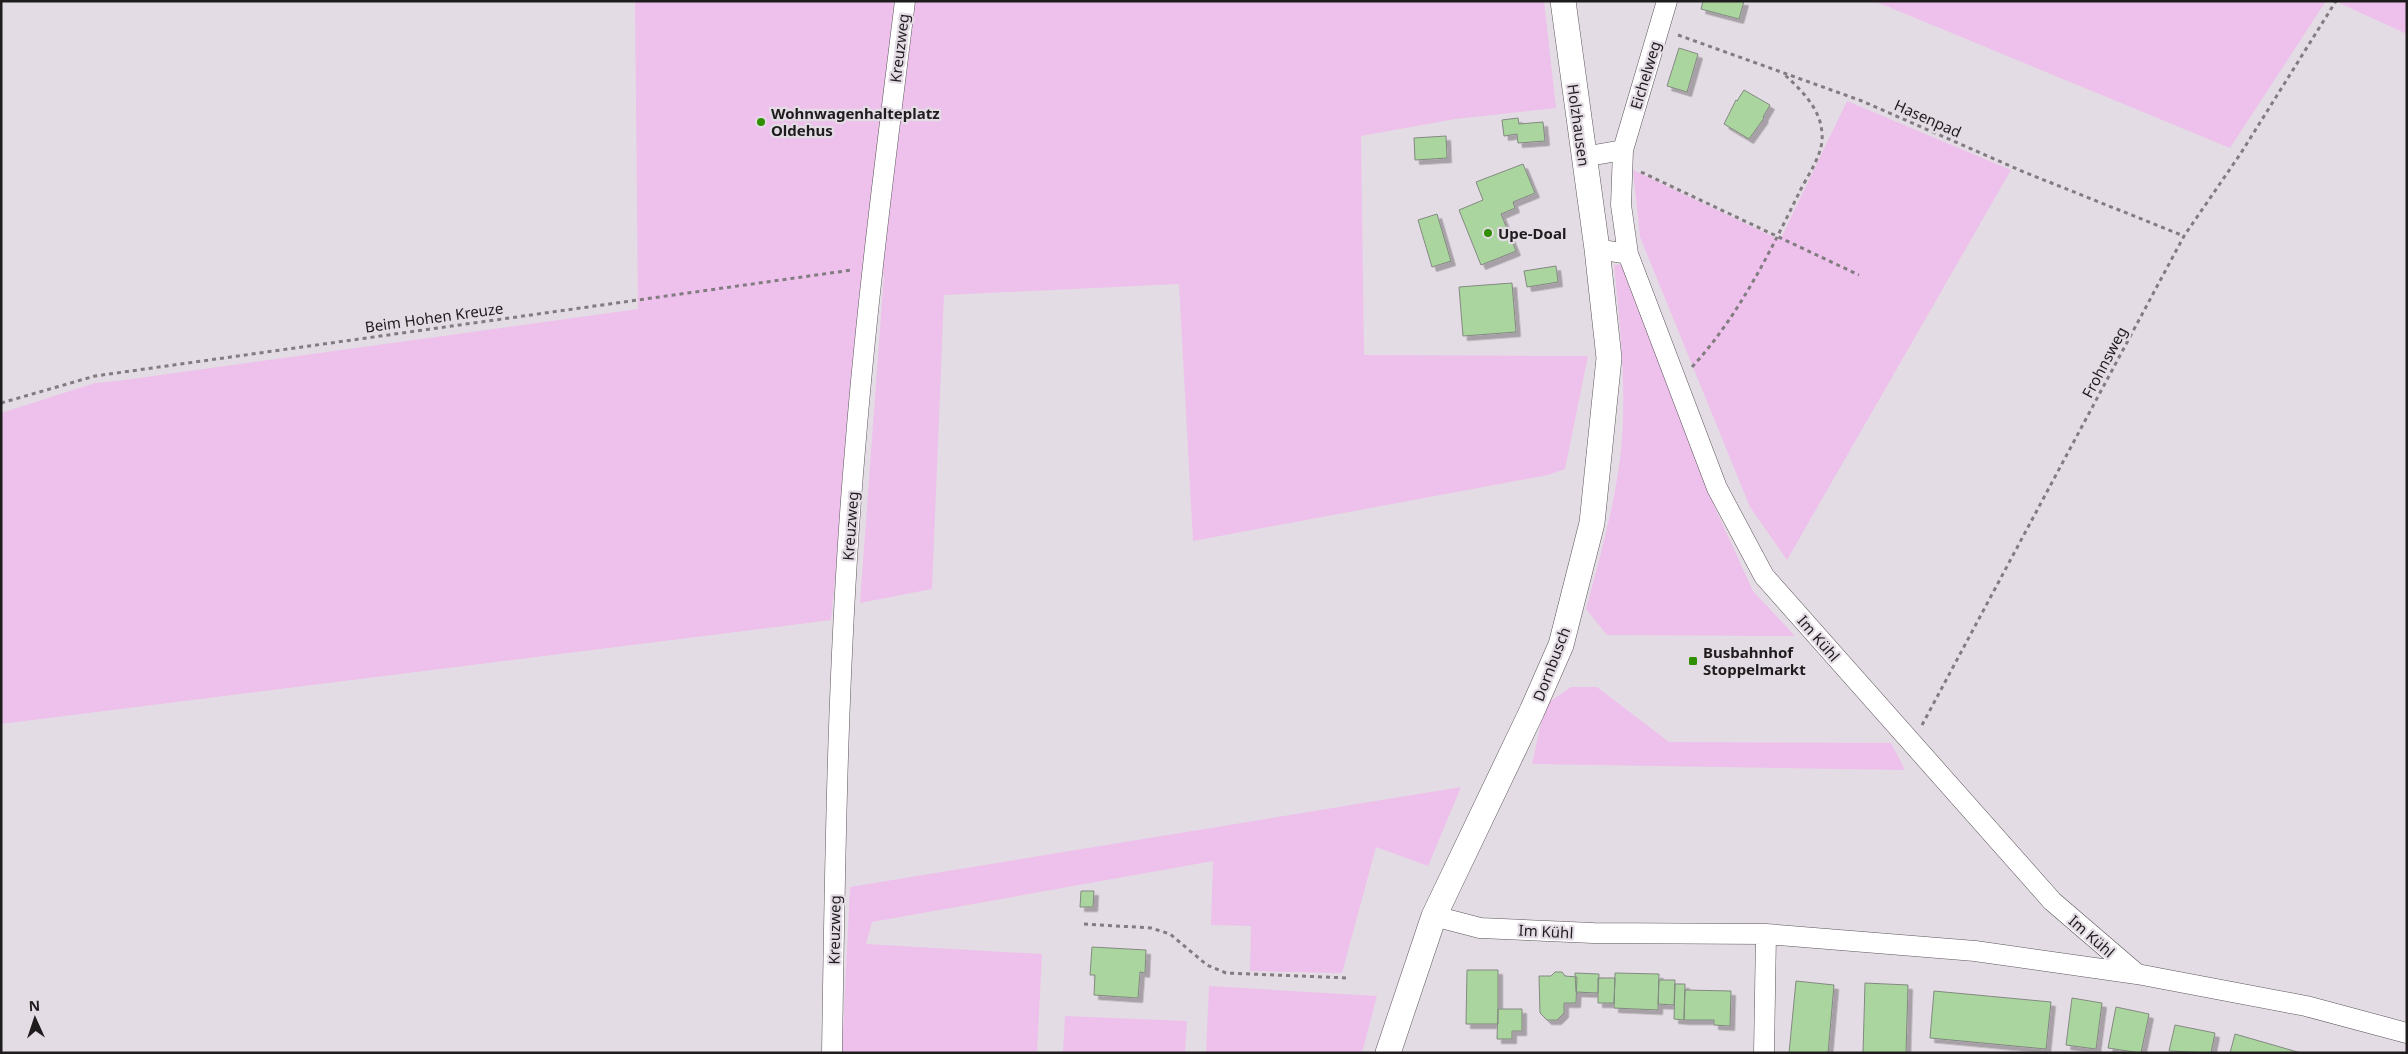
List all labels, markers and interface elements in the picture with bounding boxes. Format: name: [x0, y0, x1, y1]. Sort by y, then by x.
street label: Kreuzweg: [885, 12, 913, 84]
street label: Eichelweg: [1625, 38, 1665, 112]
street label: Holzhausen: [1563, 83, 1595, 167]
street label: Hasenpad: [1891, 94, 1965, 142]
place label: Wohnwagenhalteplatz Oldehus: [771, 103, 940, 140]
marker: Wohnwagenhalteplatz Oldehus: [755, 116, 767, 128]
place label: Upe-Doal: [1498, 223, 1566, 243]
marker: Upe-Doal: [1482, 227, 1494, 239]
street label: Beim Hohen Kreuze: [364, 297, 504, 337]
street label: Frohnsweg: [2077, 323, 2131, 401]
street label: Kreuzweg: [838, 491, 862, 561]
street label: Im Kühl: [1794, 611, 1844, 665]
street label: Dornbusch: [1528, 624, 1574, 704]
place label: Busbahnhof Stoppelmarkt: [1703, 642, 1806, 679]
marker: Busbahnhof Stoppelmarkt: [1687, 655, 1699, 667]
street label: Kreuzweg: [823, 895, 845, 965]
street label: Im Kühl: [2065, 911, 2119, 961]
street label: Im Kühl: [1518, 920, 1574, 942]
north arrow: [10, 994, 60, 1044]
text: N: [28, 996, 40, 1015]

